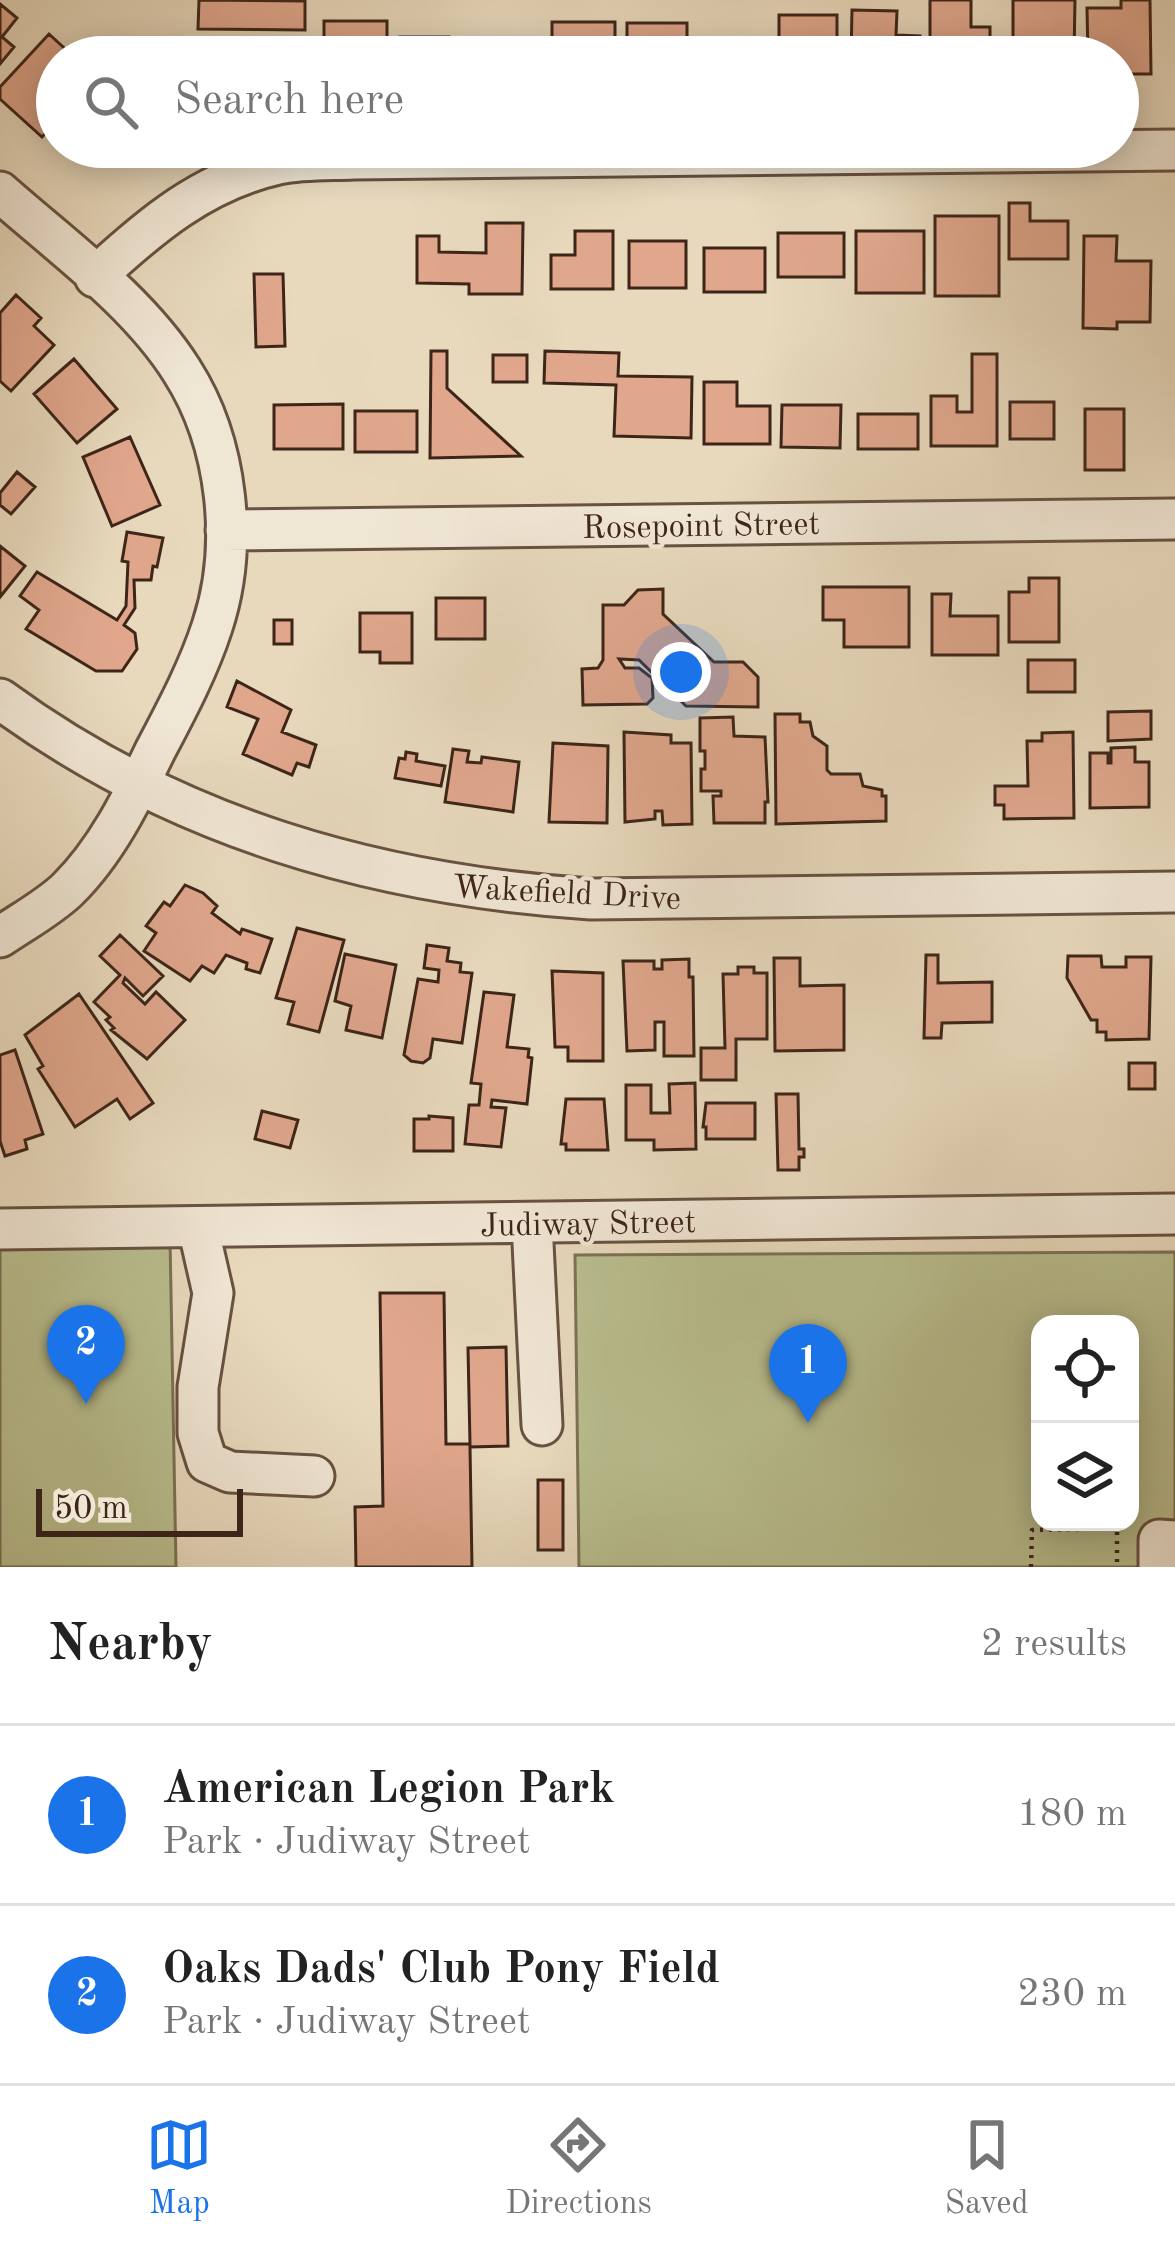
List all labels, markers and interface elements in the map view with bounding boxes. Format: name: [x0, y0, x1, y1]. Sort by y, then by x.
search box: [36, 36, 1139, 168]
icon: search: [78, 69, 144, 135]
text: Search here: [174, 79, 404, 124]
street label: Rosepoint Street: [582, 509, 820, 546]
your location: [651, 642, 711, 702]
street label: Wakefield Drive: [452, 872, 682, 917]
street label: Judiway Street: [480, 1207, 696, 1244]
pin: 2: [47, 1305, 125, 1404]
map controls: [1031, 1315, 1139, 1531]
button: locate: [1031, 1315, 1139, 1423]
pin: 1: [769, 1324, 847, 1423]
button: layers: [1031, 1423, 1139, 1531]
scale bar: [36, 1483, 243, 1536]
text: 50 m: [54, 1493, 128, 1526]
text: Nearby: [48, 1620, 213, 1671]
text: 2 results: [981, 1625, 1127, 1664]
text: American Legion Park: [162, 1768, 615, 1813]
text: 1: [76, 1795, 98, 1834]
text: 180 m: [1017, 1795, 1127, 1834]
text: Park · Judiway Street: [162, 1823, 530, 1862]
text: Oaks Dads' Club Pony Field: [162, 1948, 720, 1993]
text: 2: [76, 1975, 98, 2014]
text: 230 m: [1017, 1975, 1127, 2014]
text: Park · Judiway Street: [162, 2003, 530, 2042]
tab: Map: [146, 2112, 212, 2225]
tab: Directions: [505, 2112, 652, 2225]
tab: Saved: [945, 2112, 1029, 2225]

